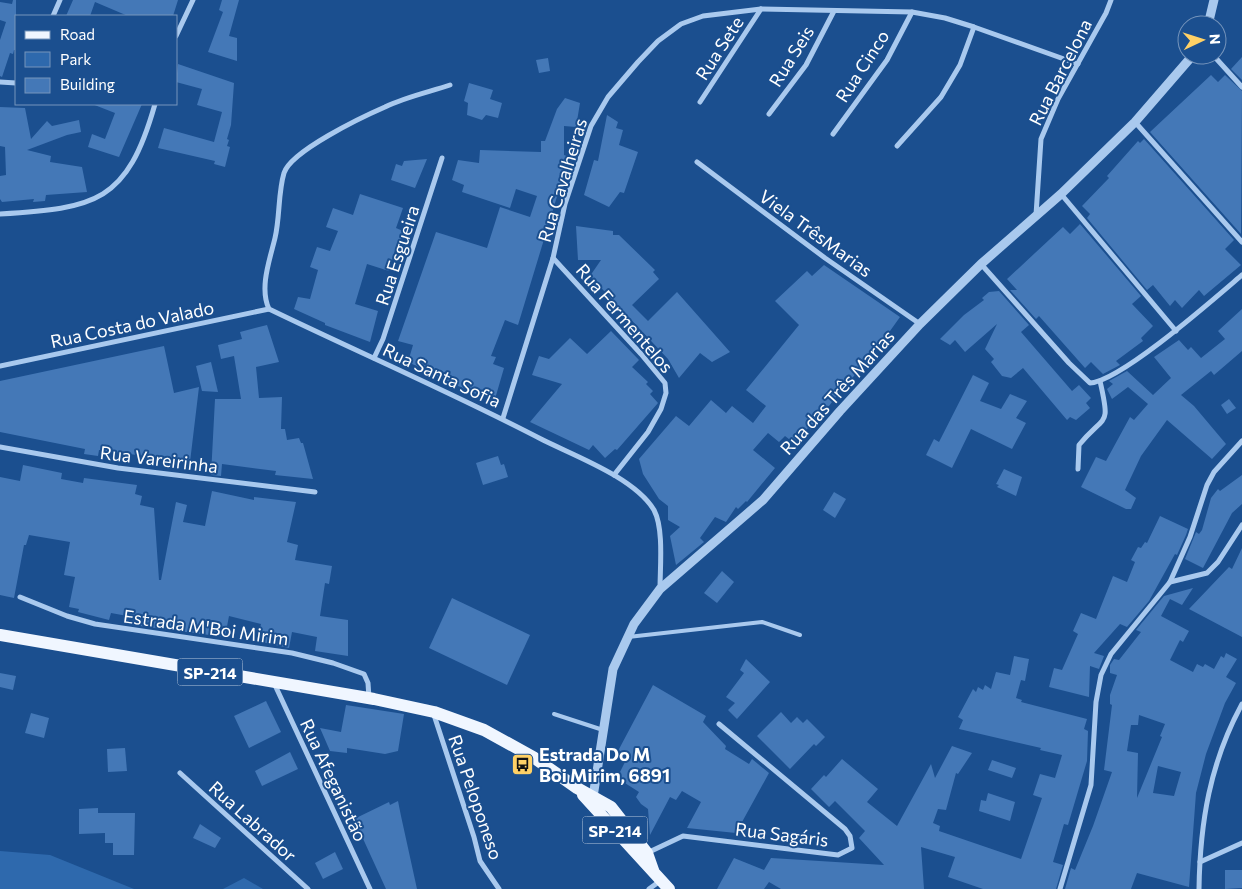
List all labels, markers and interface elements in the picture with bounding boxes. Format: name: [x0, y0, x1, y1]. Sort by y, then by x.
street label: Rua Sete: [690, 12, 748, 84]
legend: [15, 15, 178, 105]
street label: Rua Barcelona: [1024, 15, 1096, 129]
north arrow: [1177, 15, 1227, 65]
street label: Rua Seis: [764, 21, 818, 91]
text: Road: [60, 25, 95, 43]
street label: Rua Cinco: [830, 26, 894, 106]
text: N: [1207, 33, 1224, 45]
text: Park: [60, 50, 91, 68]
text: Building: [60, 75, 115, 93]
street label: Rua Cavalheiras: [533, 115, 591, 245]
street label: Viela TrêsMarias: [755, 185, 877, 281]
street label: Rua Esgueira: [370, 202, 424, 308]
street label: Rua Fermentelos: [572, 259, 678, 377]
street label: Rua Costa do Valado: [48, 296, 216, 352]
street label: Rua das Três Marias: [775, 325, 899, 459]
street label: Rua Santa Sofia: [379, 338, 505, 412]
street label: Rua Vareirinha: [99, 441, 219, 477]
street label: Estrada M'Boi Mirim: [122, 605, 290, 649]
road number: SP-214: [178, 659, 242, 686]
street label: Rua Afeganistão: [296, 715, 372, 845]
street label: Rua Peloponeso: [444, 732, 508, 862]
place label: Estrada Do M Boi Mirim, 6891: [539, 743, 670, 786]
bus stop icon: Estrada Do M Boi Mirim, 6891: [511, 752, 535, 776]
street label: Rua Labrador: [205, 776, 301, 866]
road number: SP-214: [582, 816, 648, 844]
street label: Rua Sagáris: [734, 817, 830, 851]

